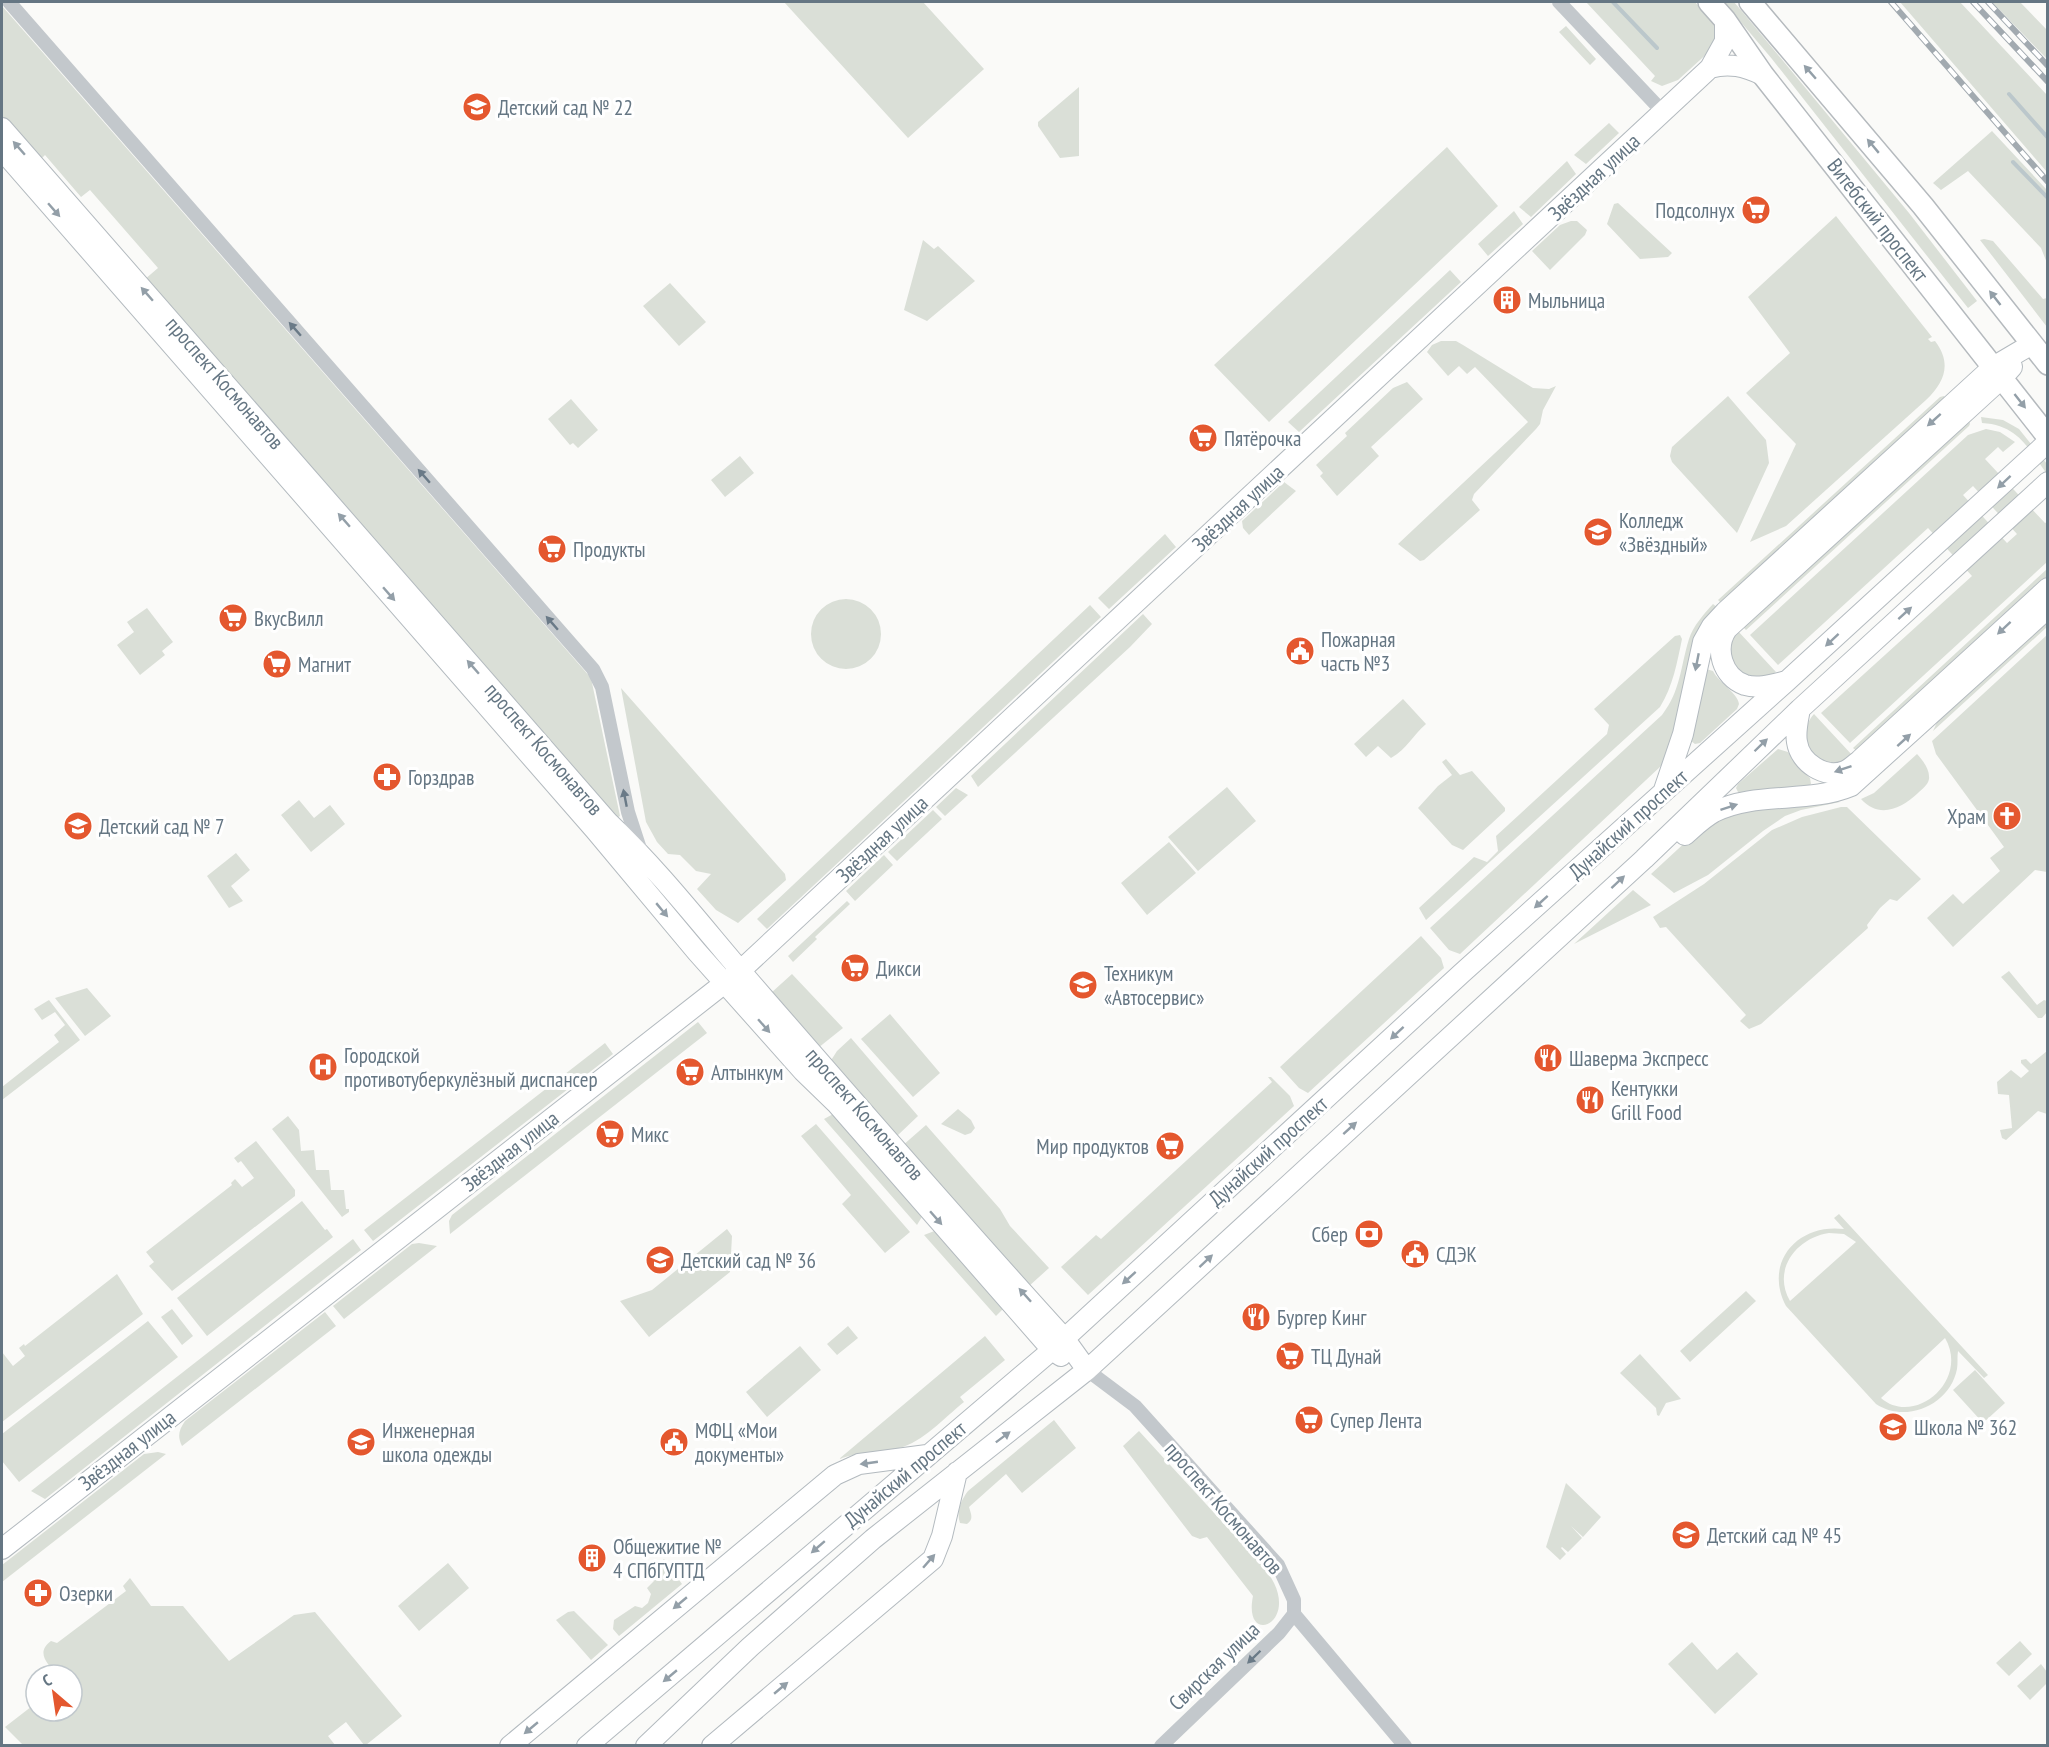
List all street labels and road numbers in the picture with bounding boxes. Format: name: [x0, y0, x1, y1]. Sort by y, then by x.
street label: Звёздная улица: [1542, 128, 1646, 226]
street label: Витебский проспект: [1821, 153, 1935, 287]
street label: проспект Космонавтов: [160, 311, 290, 455]
street label: Звёздная улица: [1186, 459, 1290, 557]
street label: проспект Космонавтов: [479, 677, 609, 821]
street label: Дунайский проспект: [1563, 763, 1693, 885]
street label: Звёздная улица: [830, 790, 934, 888]
street label: проспект Космонавтов: [800, 1042, 930, 1186]
street label: Дунайский проспект: [1203, 1090, 1333, 1212]
street label: Звёздная улица: [456, 1105, 564, 1197]
street label: Звёздная улица: [73, 1404, 181, 1496]
street label: Дунайский проспект: [838, 1415, 972, 1533]
street label: проспект Космонавтов: [1159, 1436, 1289, 1580]
street label: Свирская улица: [1163, 1616, 1265, 1716]

